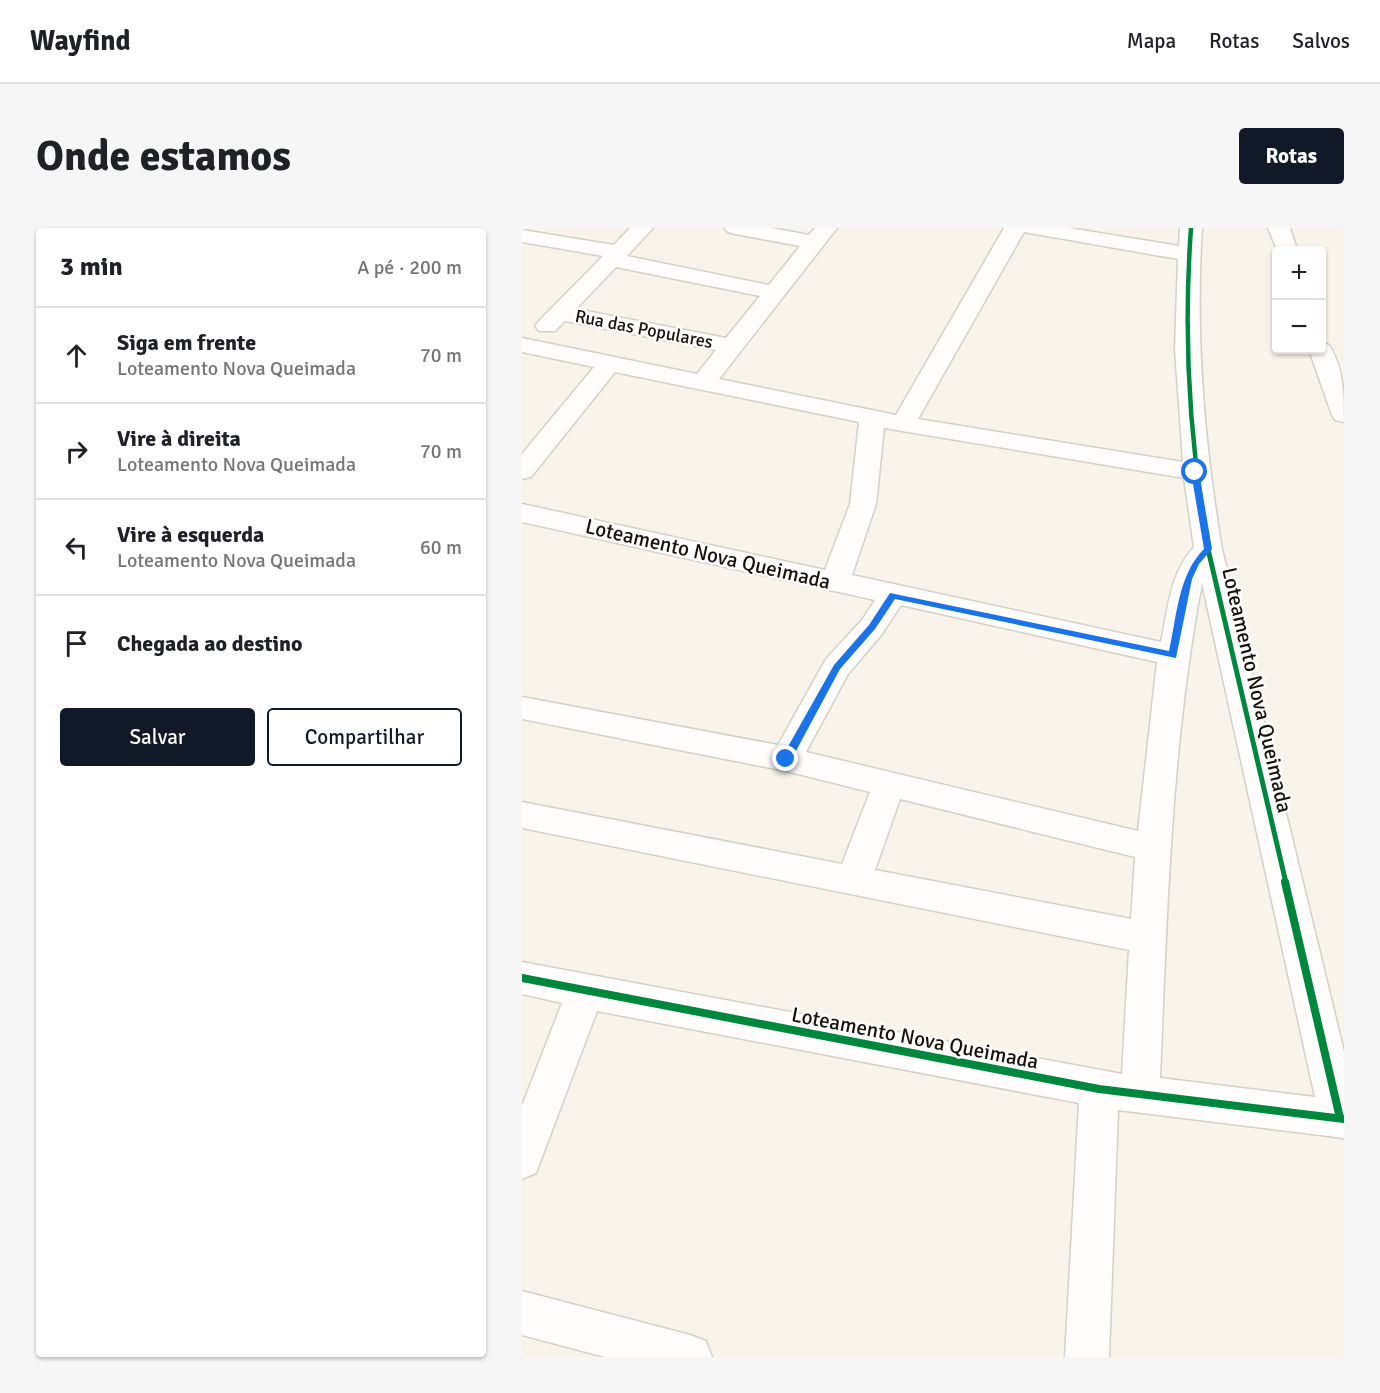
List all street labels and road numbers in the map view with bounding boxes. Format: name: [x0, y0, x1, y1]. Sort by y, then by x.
street label: Rua das Populares: [573, 305, 715, 353]
street label: Loteamento Nova Queimada: [583, 513, 833, 595]
street label: Loteamento Nova Queimada: [1216, 565, 1298, 815]
street label: Loteamento Nova Queimada: [789, 1001, 1041, 1075]

